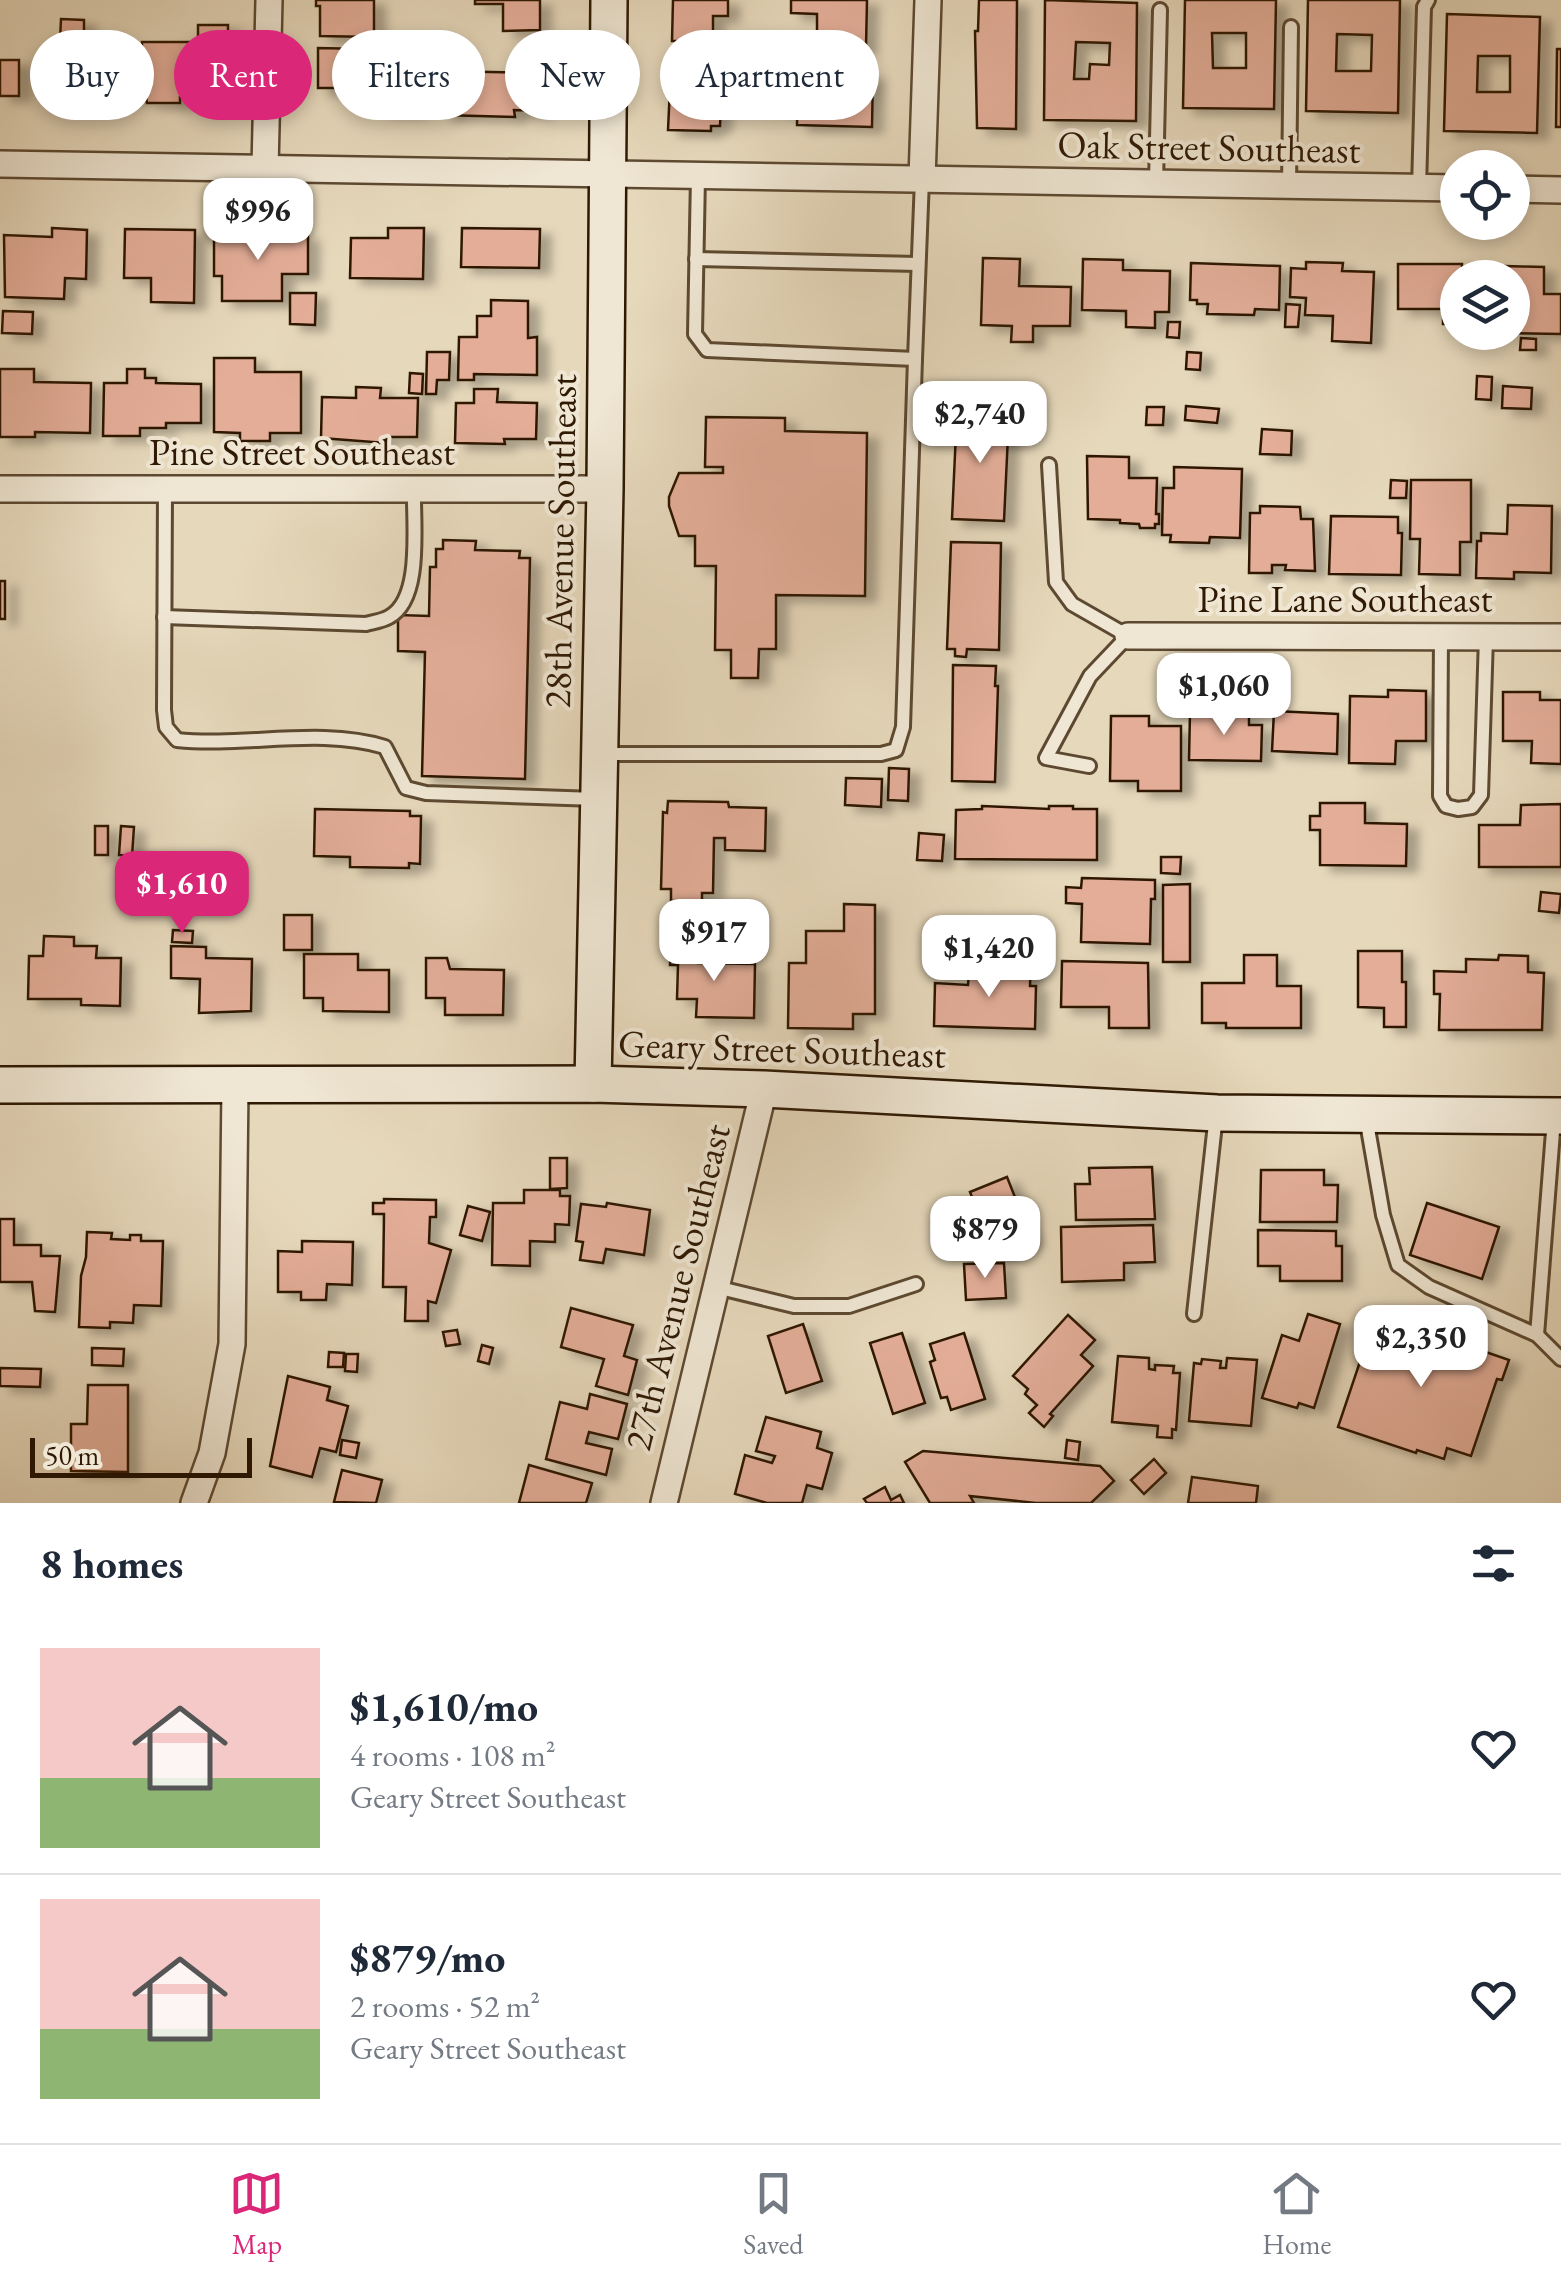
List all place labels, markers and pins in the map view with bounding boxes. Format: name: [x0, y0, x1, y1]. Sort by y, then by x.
pin: $996: [199, 178, 317, 263]
pin: $2,740: [899, 381, 1061, 466]
pin: $1,060: [1143, 653, 1305, 738]
pin: $1,610: [101, 851, 263, 936]
pin: $917: [655, 899, 773, 984]
pin: $1,420: [908, 915, 1070, 1000]
pin: $879: [926, 1196, 1044, 1281]
pin: $2,350: [1340, 1305, 1502, 1390]

